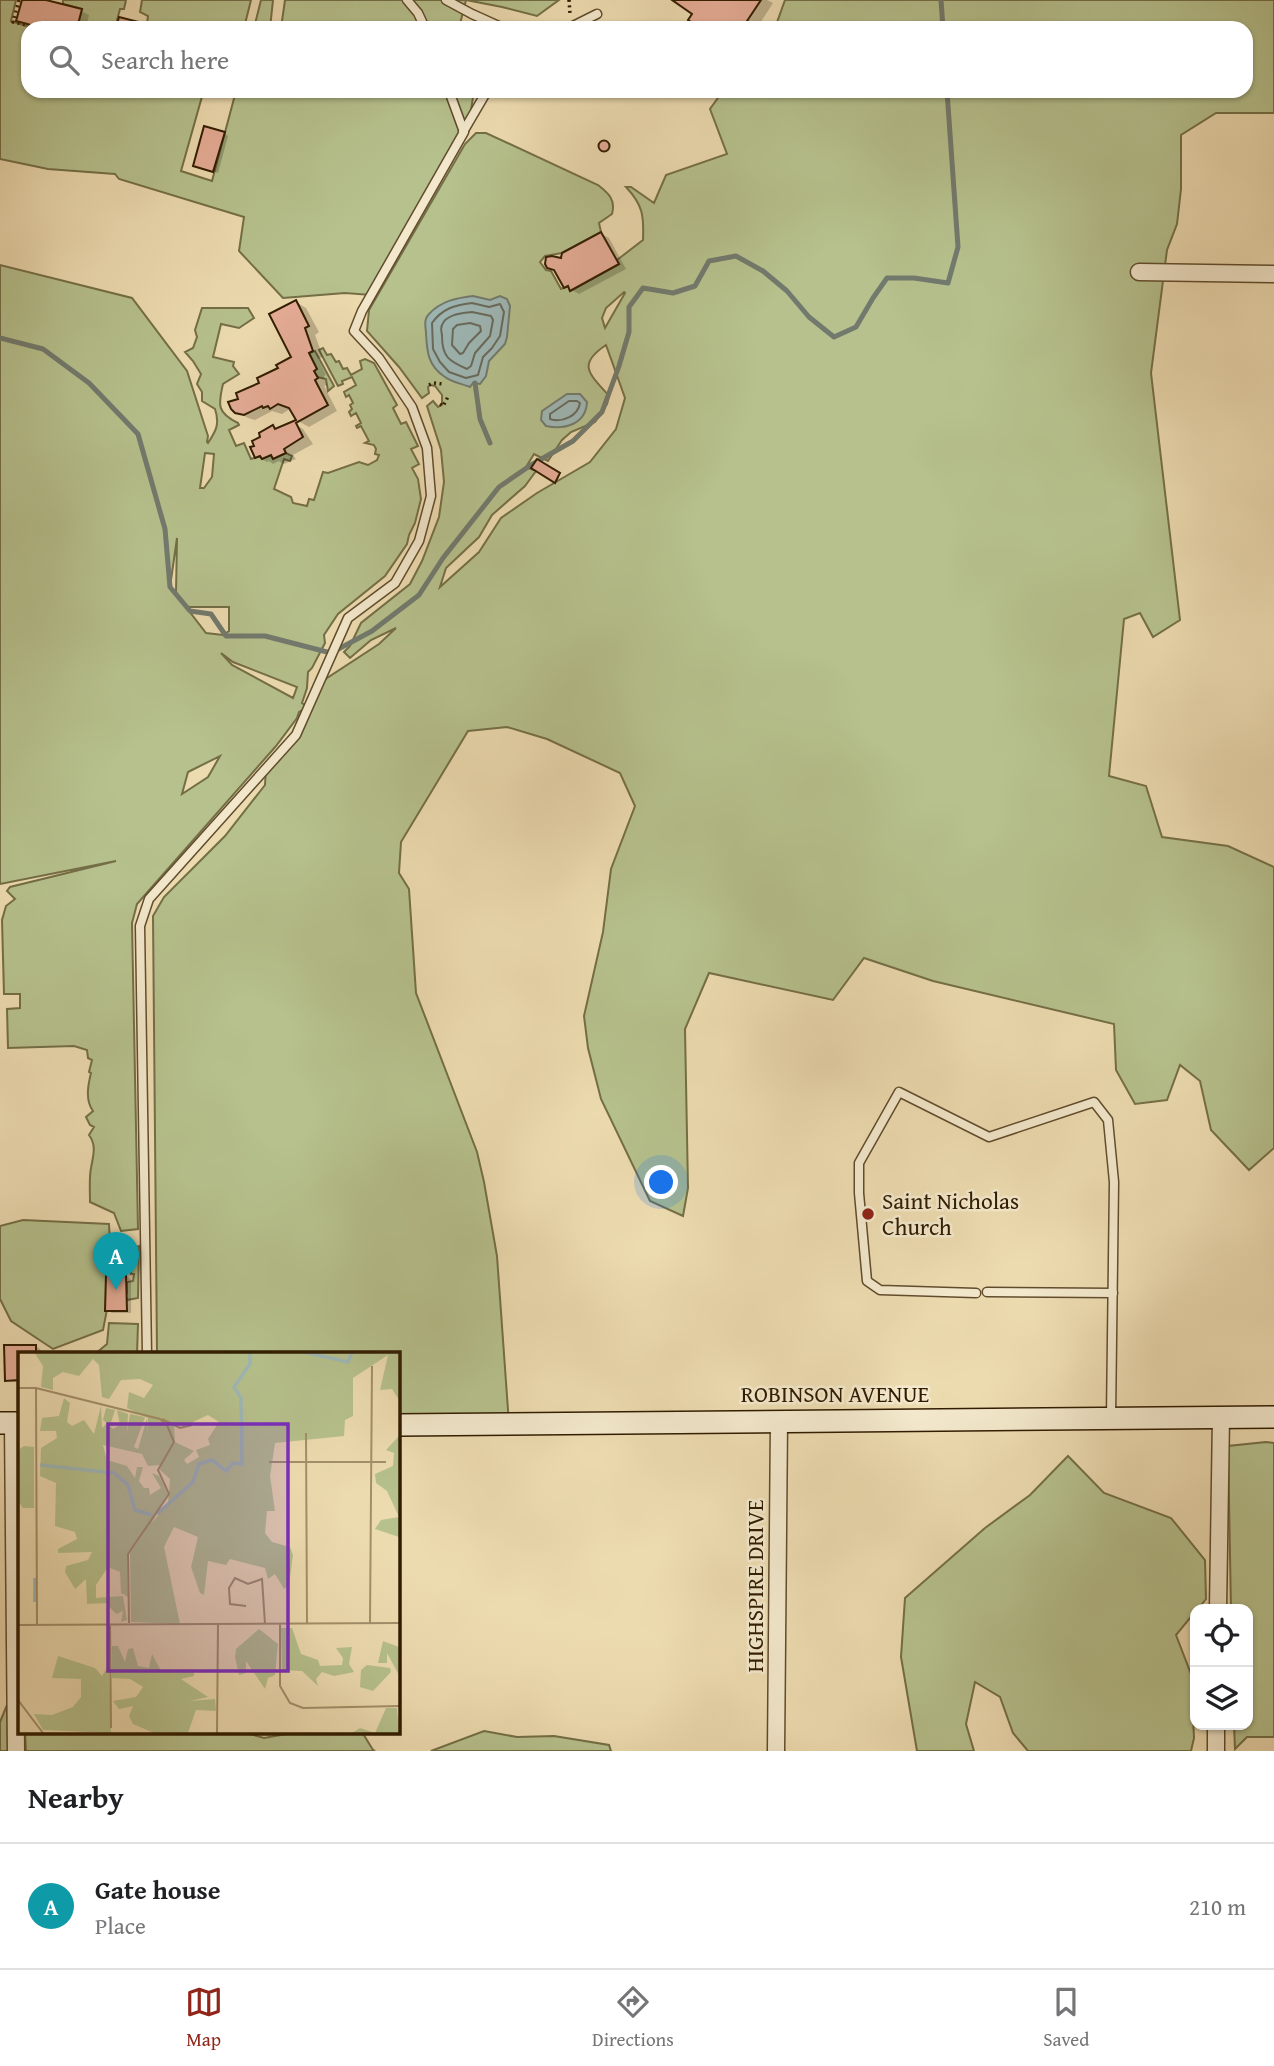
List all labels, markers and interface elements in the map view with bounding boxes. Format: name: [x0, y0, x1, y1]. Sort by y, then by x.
search box: [21, 21, 1253, 98]
text: Search here: [101, 40, 229, 79]
icon: search: [45, 41, 83, 79]
your location: [644, 1165, 678, 1199]
place label: Saint Nicholas Church: [882, 1184, 1019, 1243]
marker: Saint Nicholas Church: [860, 1206, 876, 1222]
pin: A: [93, 1232, 139, 1290]
inset map: [18, 1352, 399, 1734]
street label: ROBINSON AVENUE: [741, 1377, 929, 1410]
street label: HIGHSPIRE DRIVE: [738, 1500, 771, 1672]
map controls: [1190, 1604, 1253, 1730]
button: locate: [1190, 1604, 1253, 1667]
button: layers: [1190, 1667, 1253, 1730]
text: Nearby: [28, 1775, 124, 1819]
text: Gate house: [95, 1870, 221, 1909]
text: A: [44, 1890, 58, 1923]
text: 210 m: [1189, 1890, 1246, 1923]
text: Place: [95, 1909, 146, 1942]
tab: Map: [185, 1983, 223, 2053]
tab: Directions: [592, 1983, 674, 2053]
tab: Saved: [1043, 1983, 1089, 2053]

